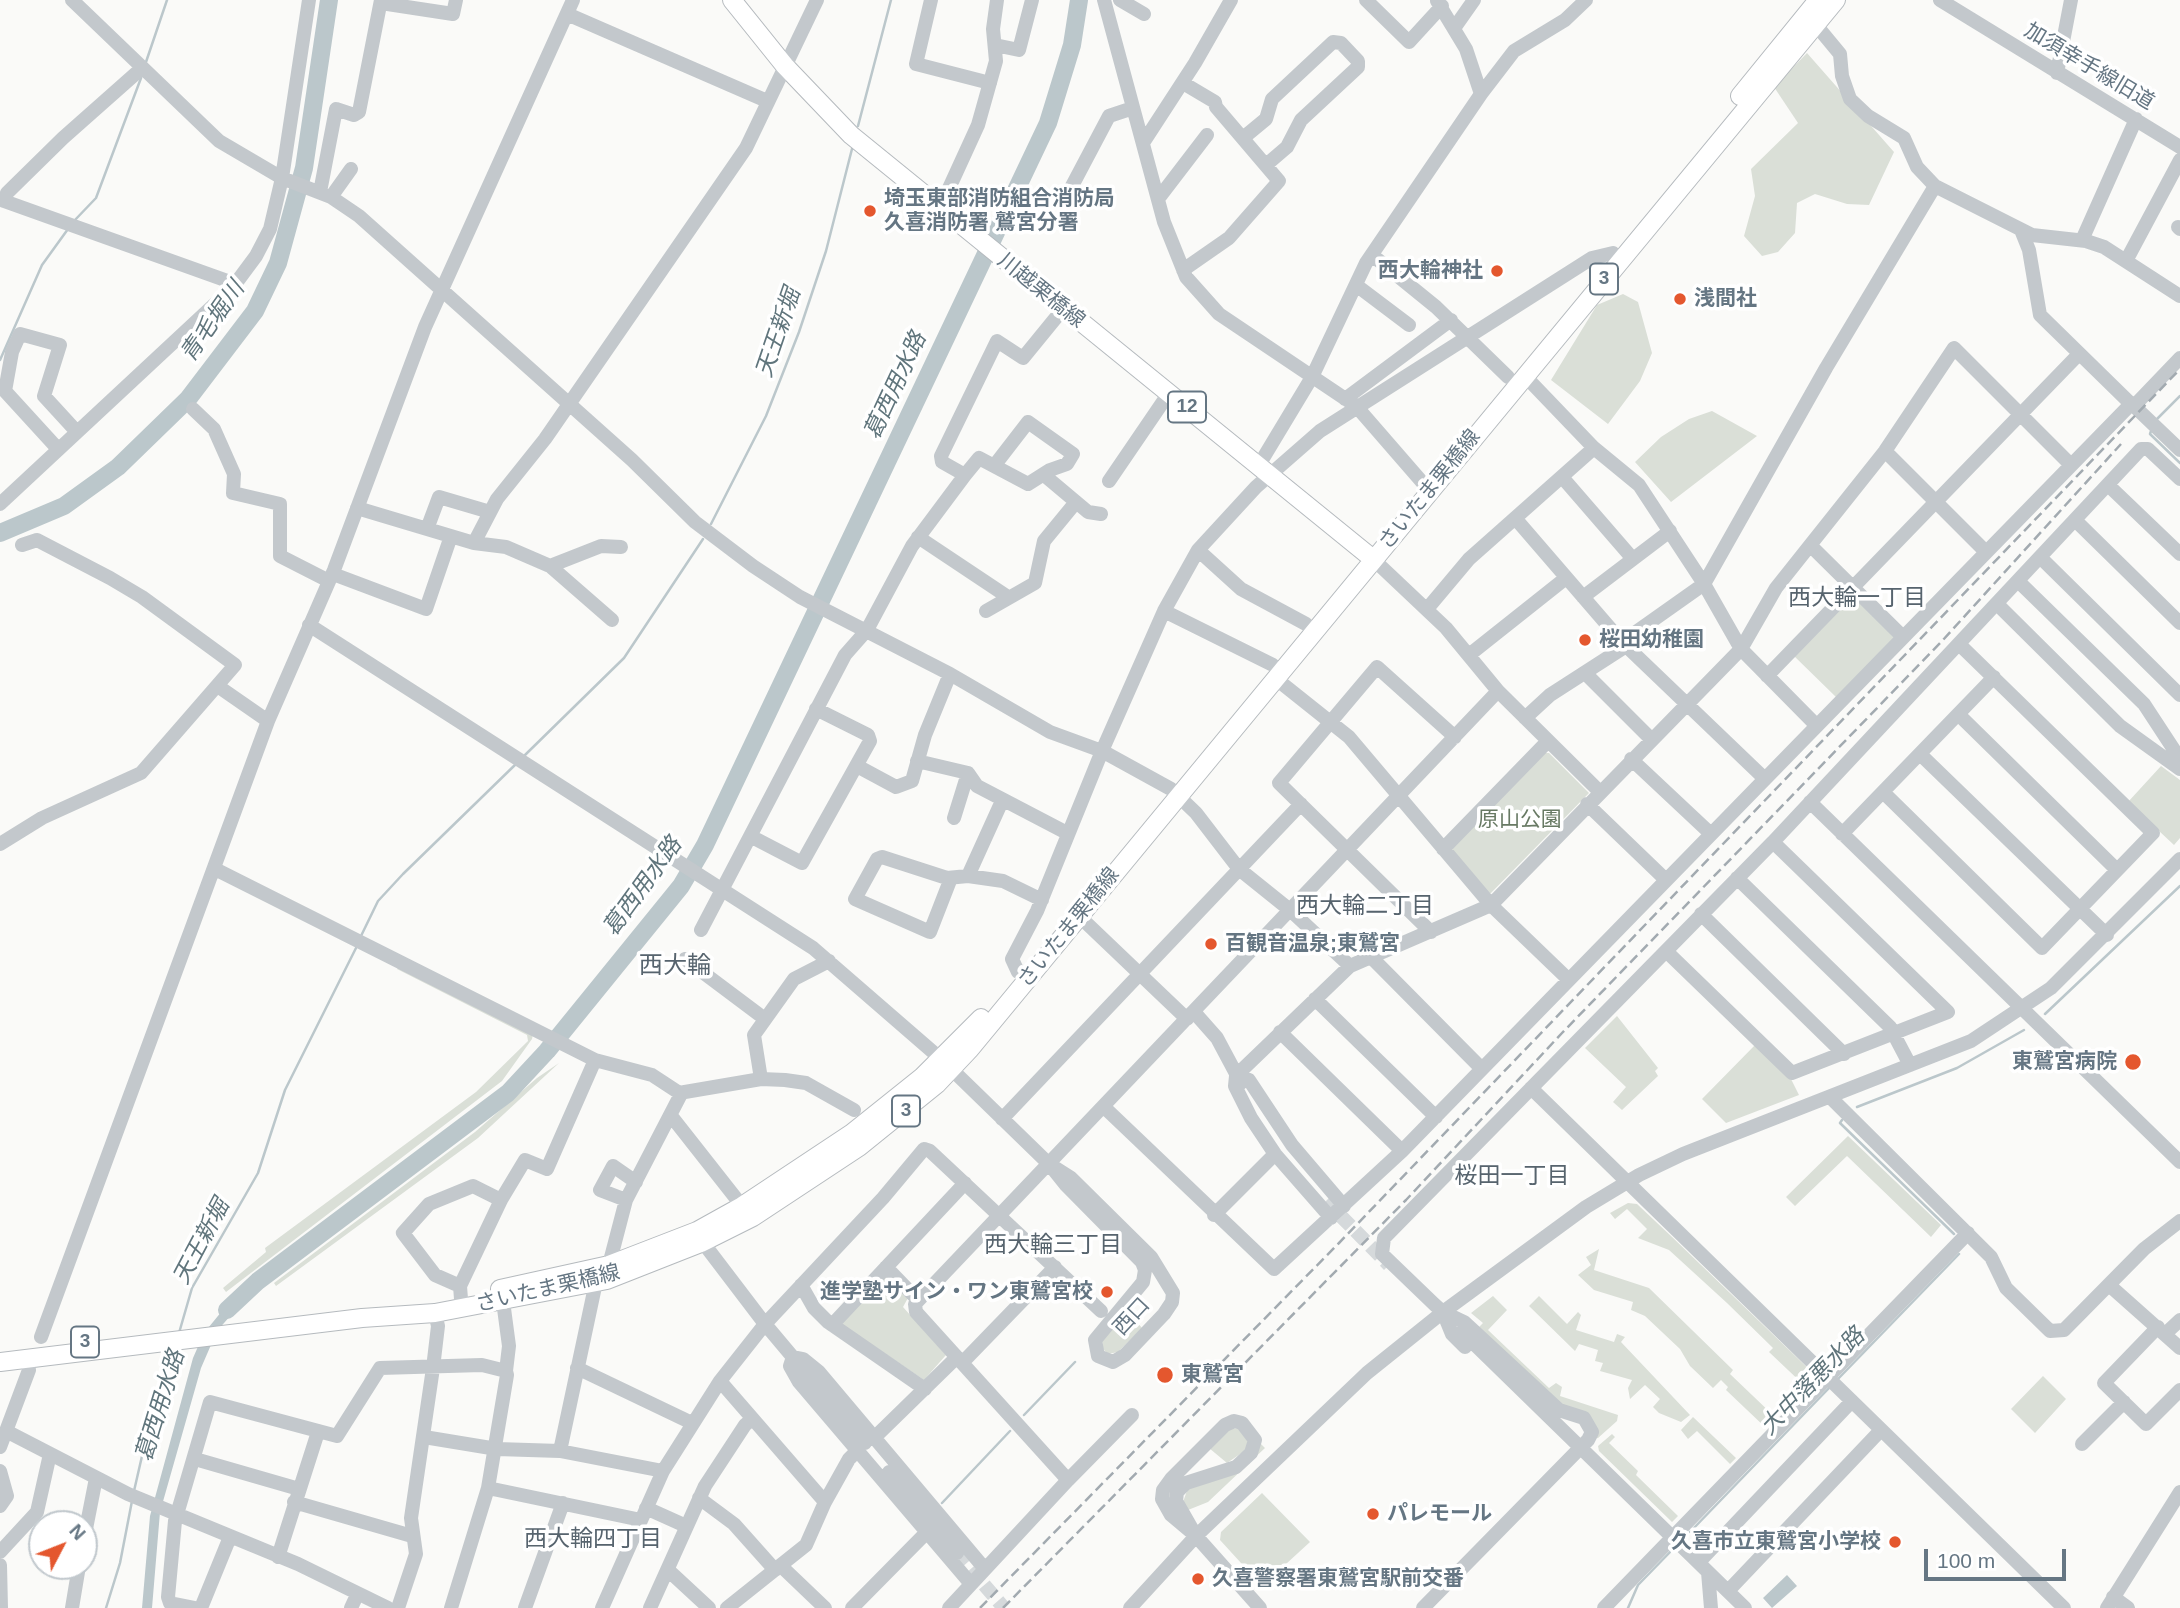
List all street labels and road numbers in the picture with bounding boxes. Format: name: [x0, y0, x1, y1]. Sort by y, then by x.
street label: 加須幸手線旧道: [2020, 18, 2158, 116]
street label: 川越栗橋線: [992, 248, 1090, 334]
road number: 3: [1590, 264, 1618, 294]
road number: 12: [1168, 392, 1206, 422]
street label: さいたま栗橋線: [1374, 425, 1486, 555]
street label: さいたま栗橋線: [1013, 863, 1125, 993]
road number: 3: [892, 1096, 920, 1126]
street label: さいたま栗橋線: [474, 1260, 622, 1318]
street label: 西口: [1108, 1293, 1156, 1341]
road number: 3: [71, 1326, 99, 1358]

